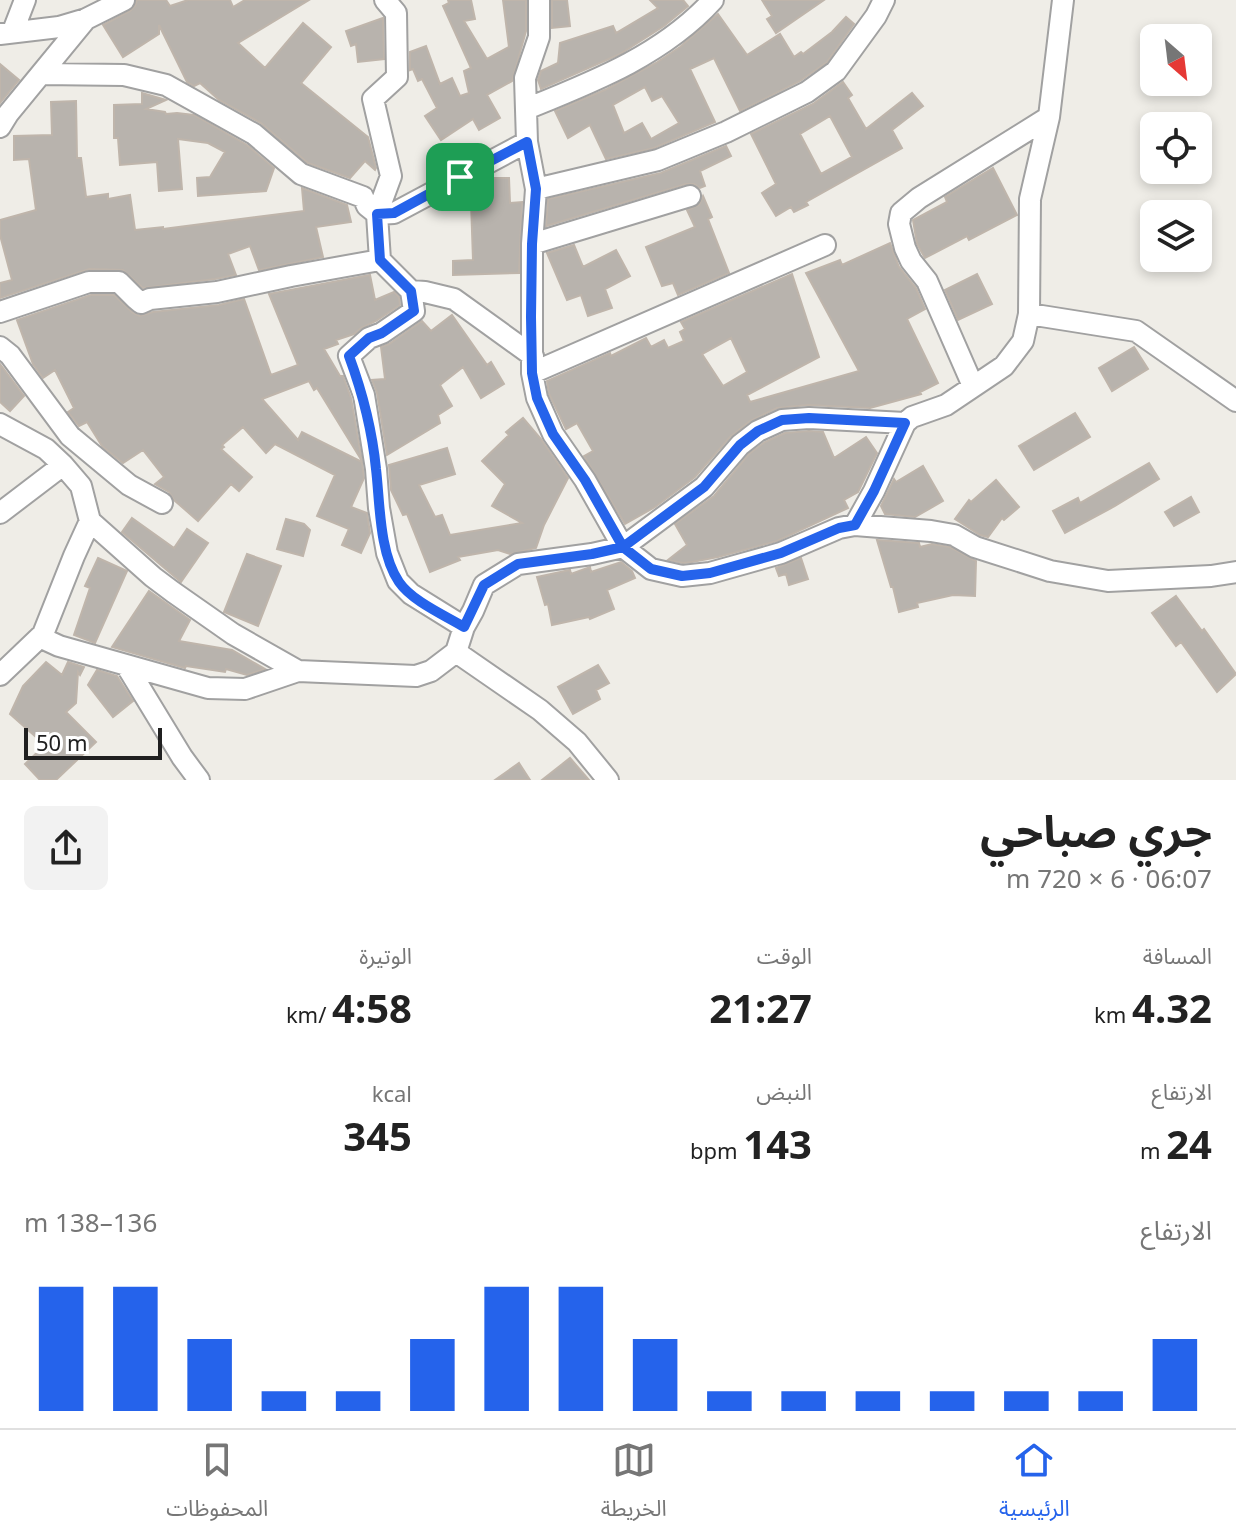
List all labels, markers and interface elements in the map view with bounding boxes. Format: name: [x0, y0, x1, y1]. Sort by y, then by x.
north arrow: [1140, 24, 1212, 96]
map controls: [1140, 24, 1212, 272]
button: locate: [1140, 112, 1212, 184]
pin: [426, 143, 494, 211]
icon: arrive: [438, 155, 482, 199]
button: layers: [1140, 200, 1212, 272]
scale bar: [24, 724, 162, 760]
text: 50 m: [36, 727, 87, 757]
text: جري صباحي: [980, 800, 1212, 860]
button: share: [24, 806, 108, 890]
text: 06:07 · 6 × 720 m: [1006, 860, 1212, 896]
text: الوتيرة: [359, 940, 412, 970]
text: الوقت: [757, 940, 812, 970]
text: المسافة: [1143, 940, 1212, 970]
text: 4:58: [332, 980, 412, 1035]
text: 21:27: [709, 980, 812, 1035]
text: 4.32: [1132, 980, 1212, 1035]
text: /km: [286, 999, 332, 1029]
text: km: [1094, 999, 1132, 1029]
text: النبض: [756, 1076, 812, 1106]
text: الارتفاع: [1152, 1076, 1212, 1106]
text: kcal: [372, 1078, 412, 1108]
text: 345: [343, 1108, 412, 1163]
text: 143: [743, 1116, 812, 1171]
text: 24: [1166, 1116, 1212, 1171]
text: bpm: [690, 1135, 743, 1165]
text: m: [1140, 1135, 1166, 1165]
text: 136–138 m: [24, 1204, 157, 1240]
text: الارتفاع: [1141, 1212, 1212, 1248]
tab: المحفوظات: [166, 1438, 268, 1532]
tab: الخريطة: [601, 1438, 667, 1532]
tab: الرئيسية: [999, 1438, 1070, 1532]

